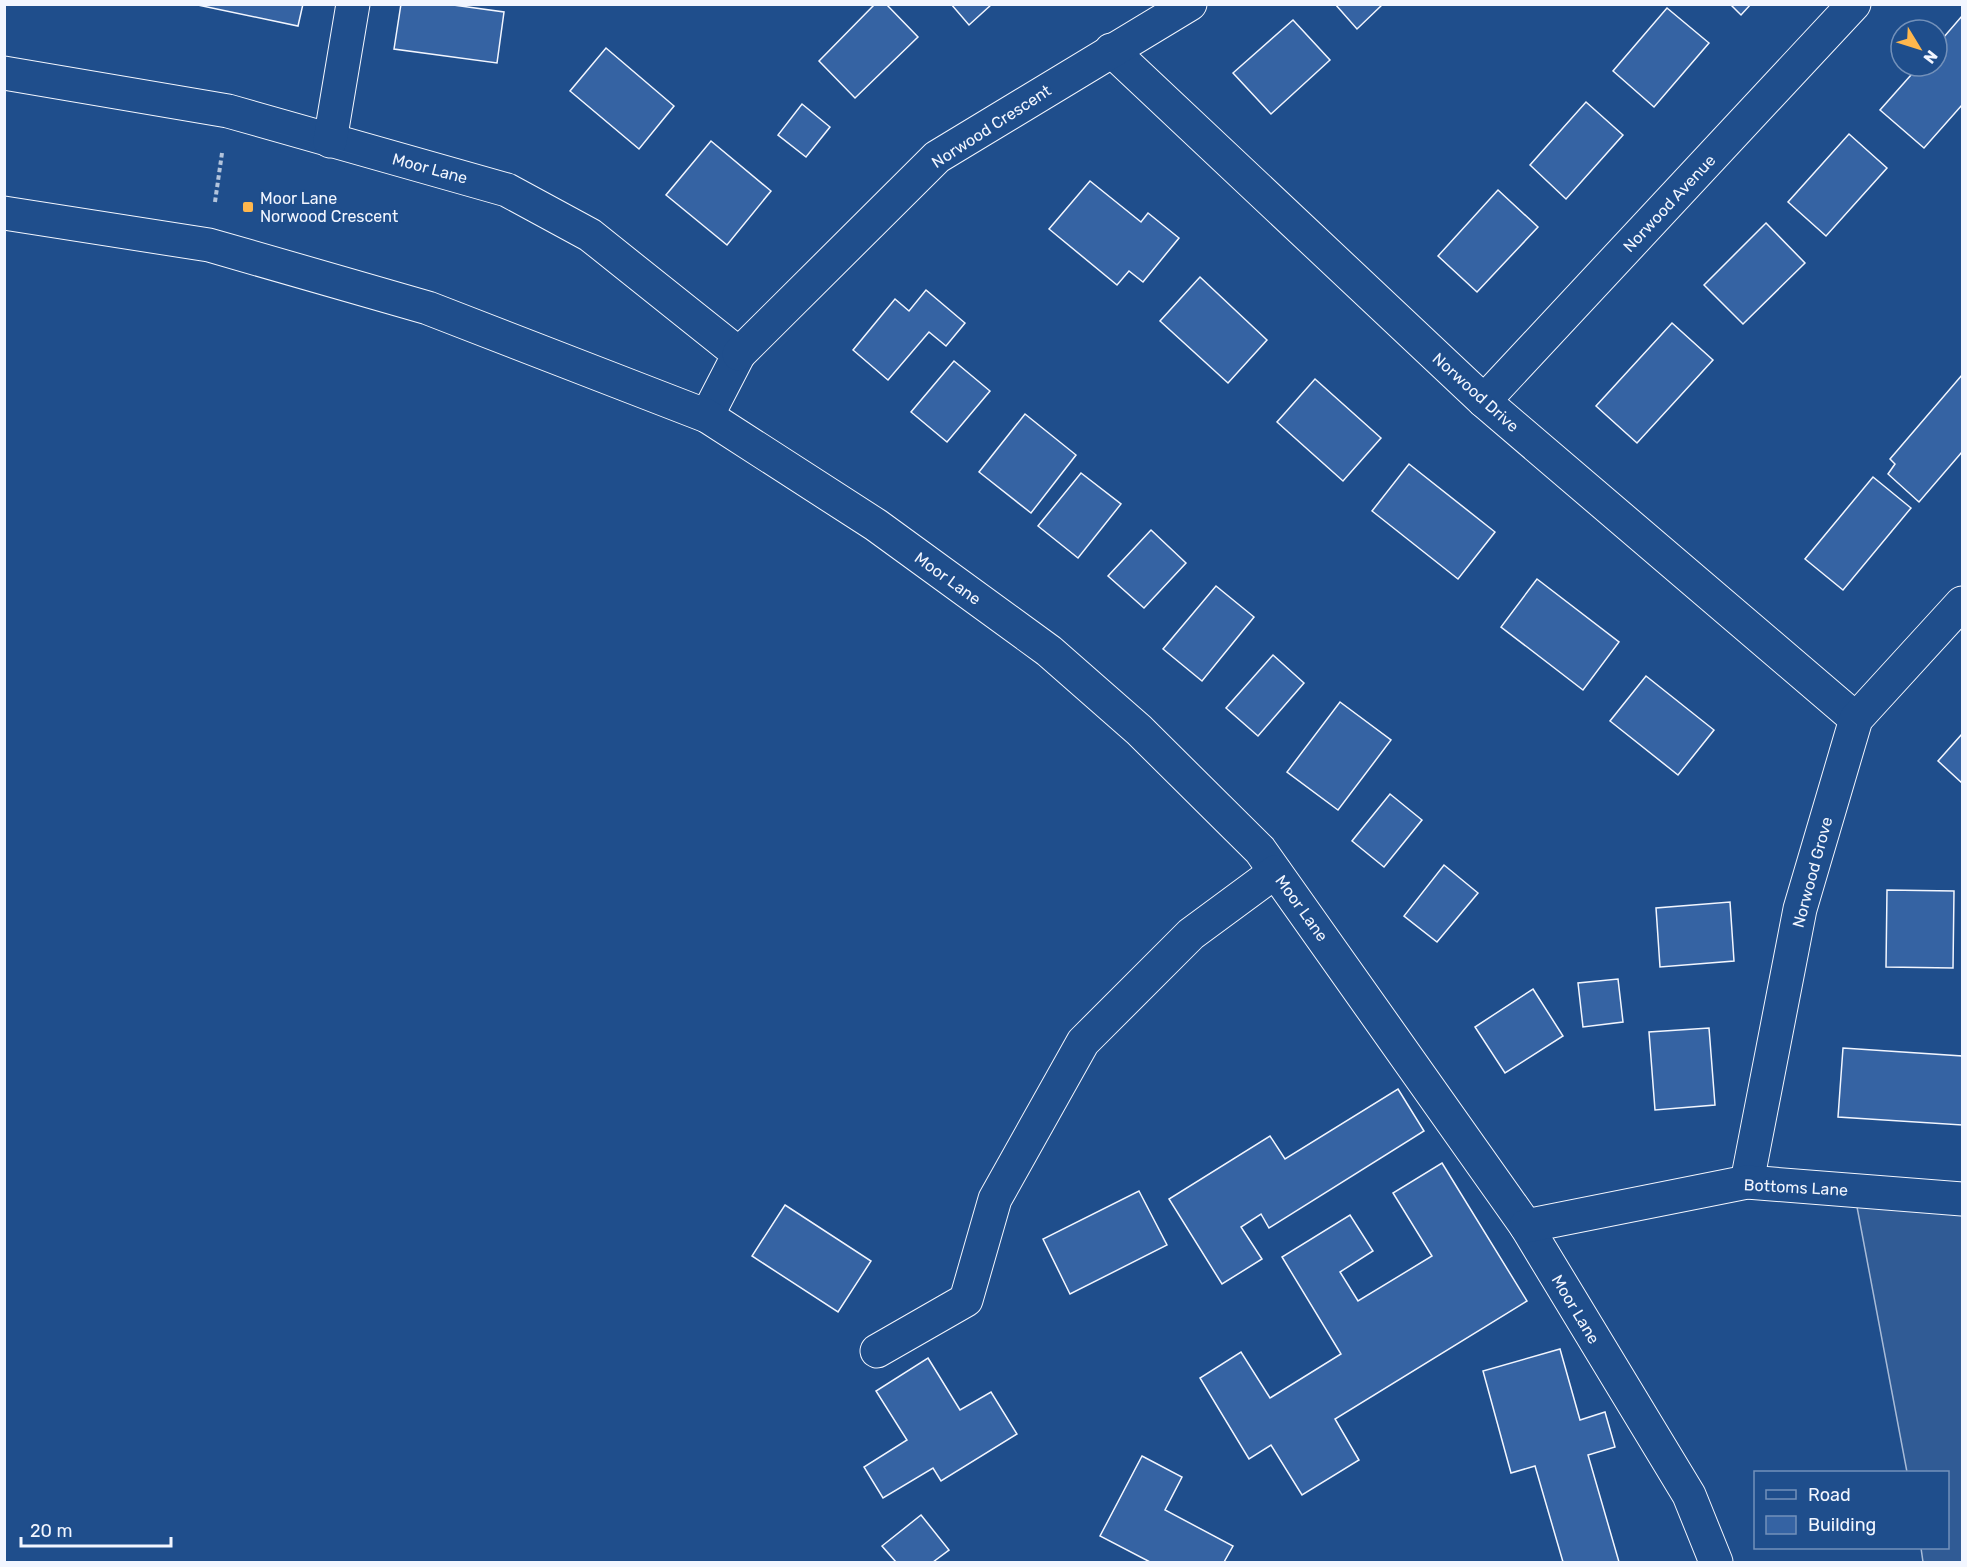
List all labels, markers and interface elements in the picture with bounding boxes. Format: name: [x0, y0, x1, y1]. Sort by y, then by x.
north arrow: [1889, 18, 1949, 78]
text: N: [1919, 47, 1941, 67]
street label: Norwood Crescent: [928, 81, 1054, 172]
street label: Moor Lane: [390, 149, 470, 188]
street label: Norwood Avenue: [1619, 151, 1719, 256]
place label: Moor Lane Norwood Crescent: [260, 189, 398, 226]
marker: Moor Lane Norwood Crescent: [241, 200, 255, 214]
street label: Norwood Drive: [1429, 349, 1523, 436]
street label: Moor Lane: [911, 548, 985, 609]
street label: Norwood Grove: [1789, 815, 1836, 930]
street label: Moor Lane: [1271, 871, 1332, 945]
street label: Bottoms Lane: [1743, 1175, 1849, 1200]
street label: Moor Lane: [1548, 1271, 1604, 1347]
legend: [1754, 1471, 1949, 1549]
text: Road: [1808, 1484, 1851, 1506]
scale bar: [21, 1510, 171, 1548]
text: Building: [1808, 1514, 1876, 1536]
text: 20 m: [30, 1520, 72, 1542]

